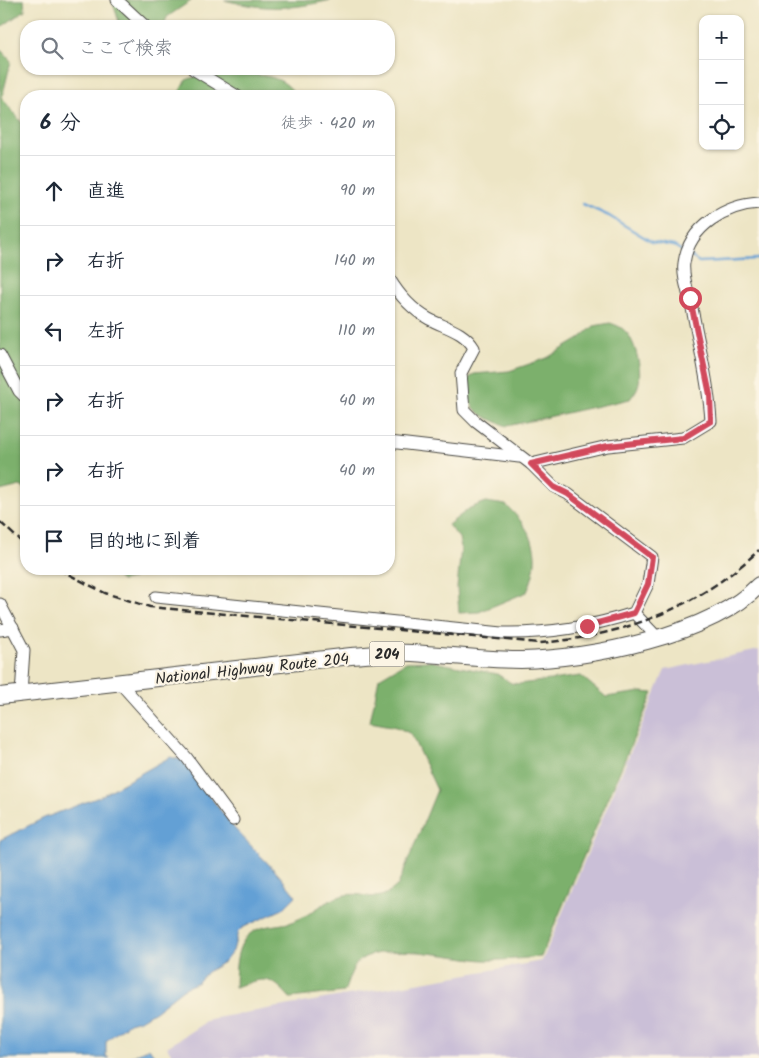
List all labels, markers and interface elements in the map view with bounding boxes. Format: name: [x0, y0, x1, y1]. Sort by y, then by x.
map controls: [699, 15, 744, 150]
button: +: [699, 15, 744, 60]
search box: [20, 20, 395, 75]
icon: search: [38, 34, 66, 62]
text: ここで検索: [78, 34, 173, 64]
button: −: [699, 60, 744, 105]
button: locate: [699, 105, 744, 150]
text: 6 分: [40, 107, 80, 140]
text: 徒歩 · 420 m: [281, 111, 375, 136]
icon: ahead: [40, 177, 68, 205]
text: 直進: [87, 177, 125, 207]
text: 90 m: [340, 178, 375, 203]
icon: right: [40, 247, 68, 275]
text: 右折: [87, 247, 125, 277]
text: 140 m: [334, 248, 375, 273]
route start: [679, 287, 702, 310]
icon: left: [40, 317, 68, 345]
text: 左折: [87, 317, 125, 347]
text: 110 m: [338, 318, 375, 343]
icon: right: [40, 387, 68, 415]
text: 右折: [87, 387, 125, 417]
text: 40 m: [339, 388, 375, 413]
icon: right: [40, 457, 68, 485]
text: 右折: [87, 457, 125, 487]
text: 40 m: [339, 458, 375, 483]
icon: arrive: [40, 527, 68, 555]
text: 目的地に到着: [87, 527, 201, 557]
route end: [576, 615, 599, 638]
road number: 204: [370, 642, 404, 666]
street label: National Highway Route 204: [154, 647, 351, 692]

